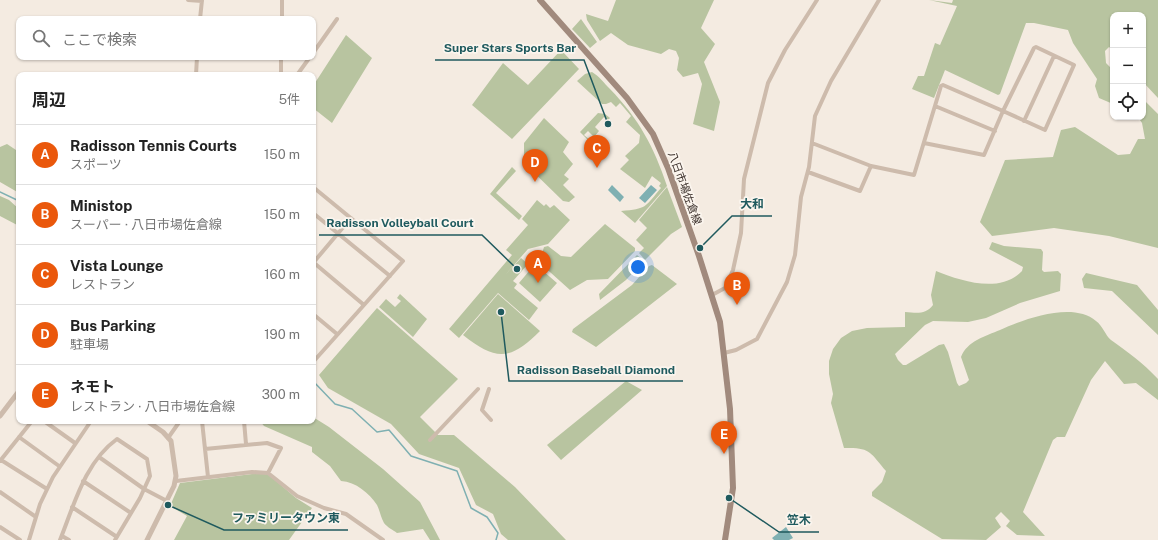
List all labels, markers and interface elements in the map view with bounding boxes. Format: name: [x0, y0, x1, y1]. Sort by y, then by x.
map controls: [1110, 12, 1146, 120]
button: +: [1110, 12, 1146, 48]
search box: [16, 16, 316, 60]
icon: search: [30, 27, 52, 49]
text: ここで検索: [62, 31, 137, 48]
callout: Super Stars Sports Bar: [435, 36, 584, 60]
text: Super Stars Sports Bar: [444, 41, 576, 55]
button: −: [1110, 48, 1146, 84]
button: locate: [1110, 84, 1146, 120]
text: 周辺: [32, 90, 66, 110]
text: 5件: [279, 92, 300, 107]
pin: C: [584, 135, 610, 168]
text: Radisson Tennis Courts: [70, 137, 237, 154]
text: A: [40, 147, 50, 162]
text: 150 m: [264, 147, 300, 162]
pin: D: [522, 149, 548, 182]
street label: 八日市場佐倉線: [666, 150, 704, 226]
text: スポーツ: [70, 157, 122, 172]
callout: 大和: [732, 192, 772, 216]
text: Ministop: [70, 197, 132, 214]
text: 大和: [740, 197, 764, 211]
text: B: [41, 207, 49, 222]
text: 150 m: [264, 207, 300, 222]
callout: Radisson Volleyball Court: [319, 211, 482, 235]
text: Radisson Volleyball Court: [326, 216, 474, 230]
text: スーパー · 八日市場佐倉線: [70, 217, 222, 232]
pin: A: [525, 250, 551, 283]
text: Vista Lounge: [70, 257, 163, 274]
your location: [628, 257, 648, 277]
text: C: [40, 267, 50, 282]
text: 160 m: [264, 267, 300, 282]
pin: B: [724, 272, 750, 305]
text: レストラン: [70, 277, 135, 292]
text: Bus Parking: [70, 317, 156, 334]
text: D: [40, 327, 50, 342]
text: 190 m: [264, 327, 300, 342]
text: 駐車場: [70, 337, 109, 352]
callout: Radisson Baseball Diamond: [509, 357, 683, 381]
text: Radisson Baseball Diamond: [517, 363, 675, 377]
text: ネモト: [70, 378, 115, 395]
text: E: [41, 387, 49, 402]
text: 300 m: [262, 387, 300, 402]
text: レストラン · 八日市場佐倉線: [70, 399, 235, 414]
pin: E: [711, 421, 737, 454]
callout: ファミリータウン東: [224, 506, 348, 530]
callout: 笠木: [779, 508, 819, 532]
text: ファミリータウン東: [232, 511, 340, 525]
text: 笠木: [786, 513, 811, 527]

